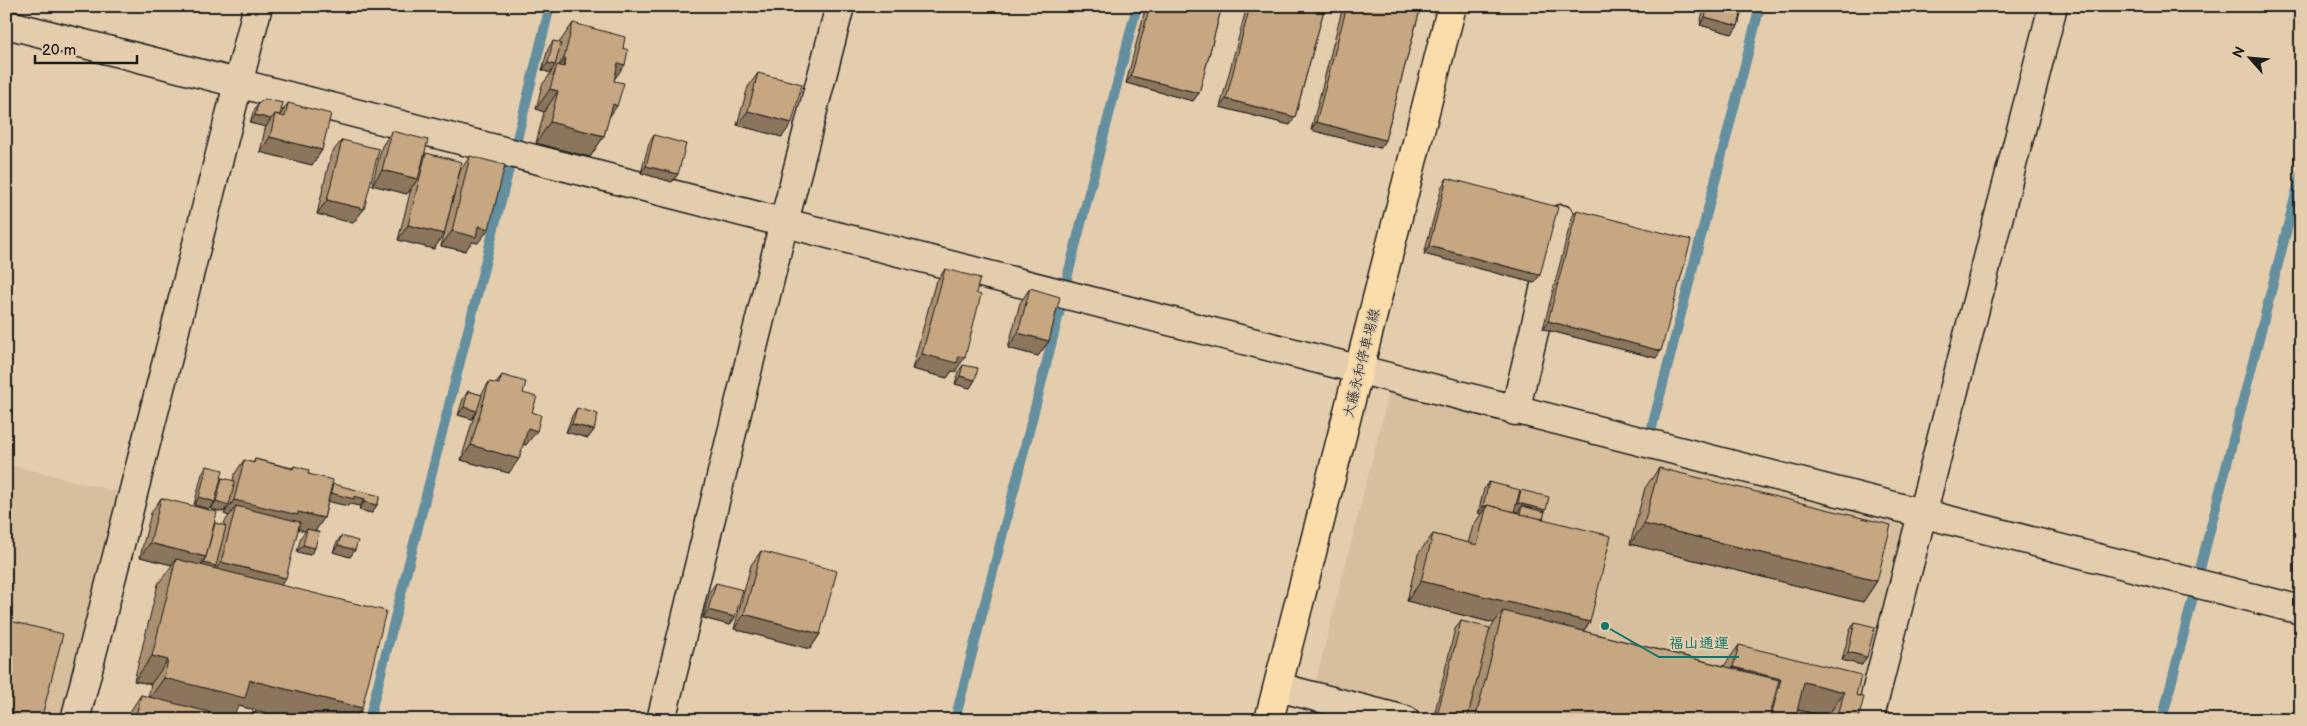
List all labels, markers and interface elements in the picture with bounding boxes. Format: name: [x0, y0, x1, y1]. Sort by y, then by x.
scale bar: [35, 32, 138, 64]
north arrow: [2224, 32, 2274, 82]
text: 20 m: [42, 41, 76, 60]
text: N: [2229, 44, 2249, 61]
street label: 大藤永和停車場線: [1340, 307, 1383, 420]
callout: 福山通運: [1659, 627, 1739, 657]
text: 福山通運: [1669, 634, 1729, 653]

